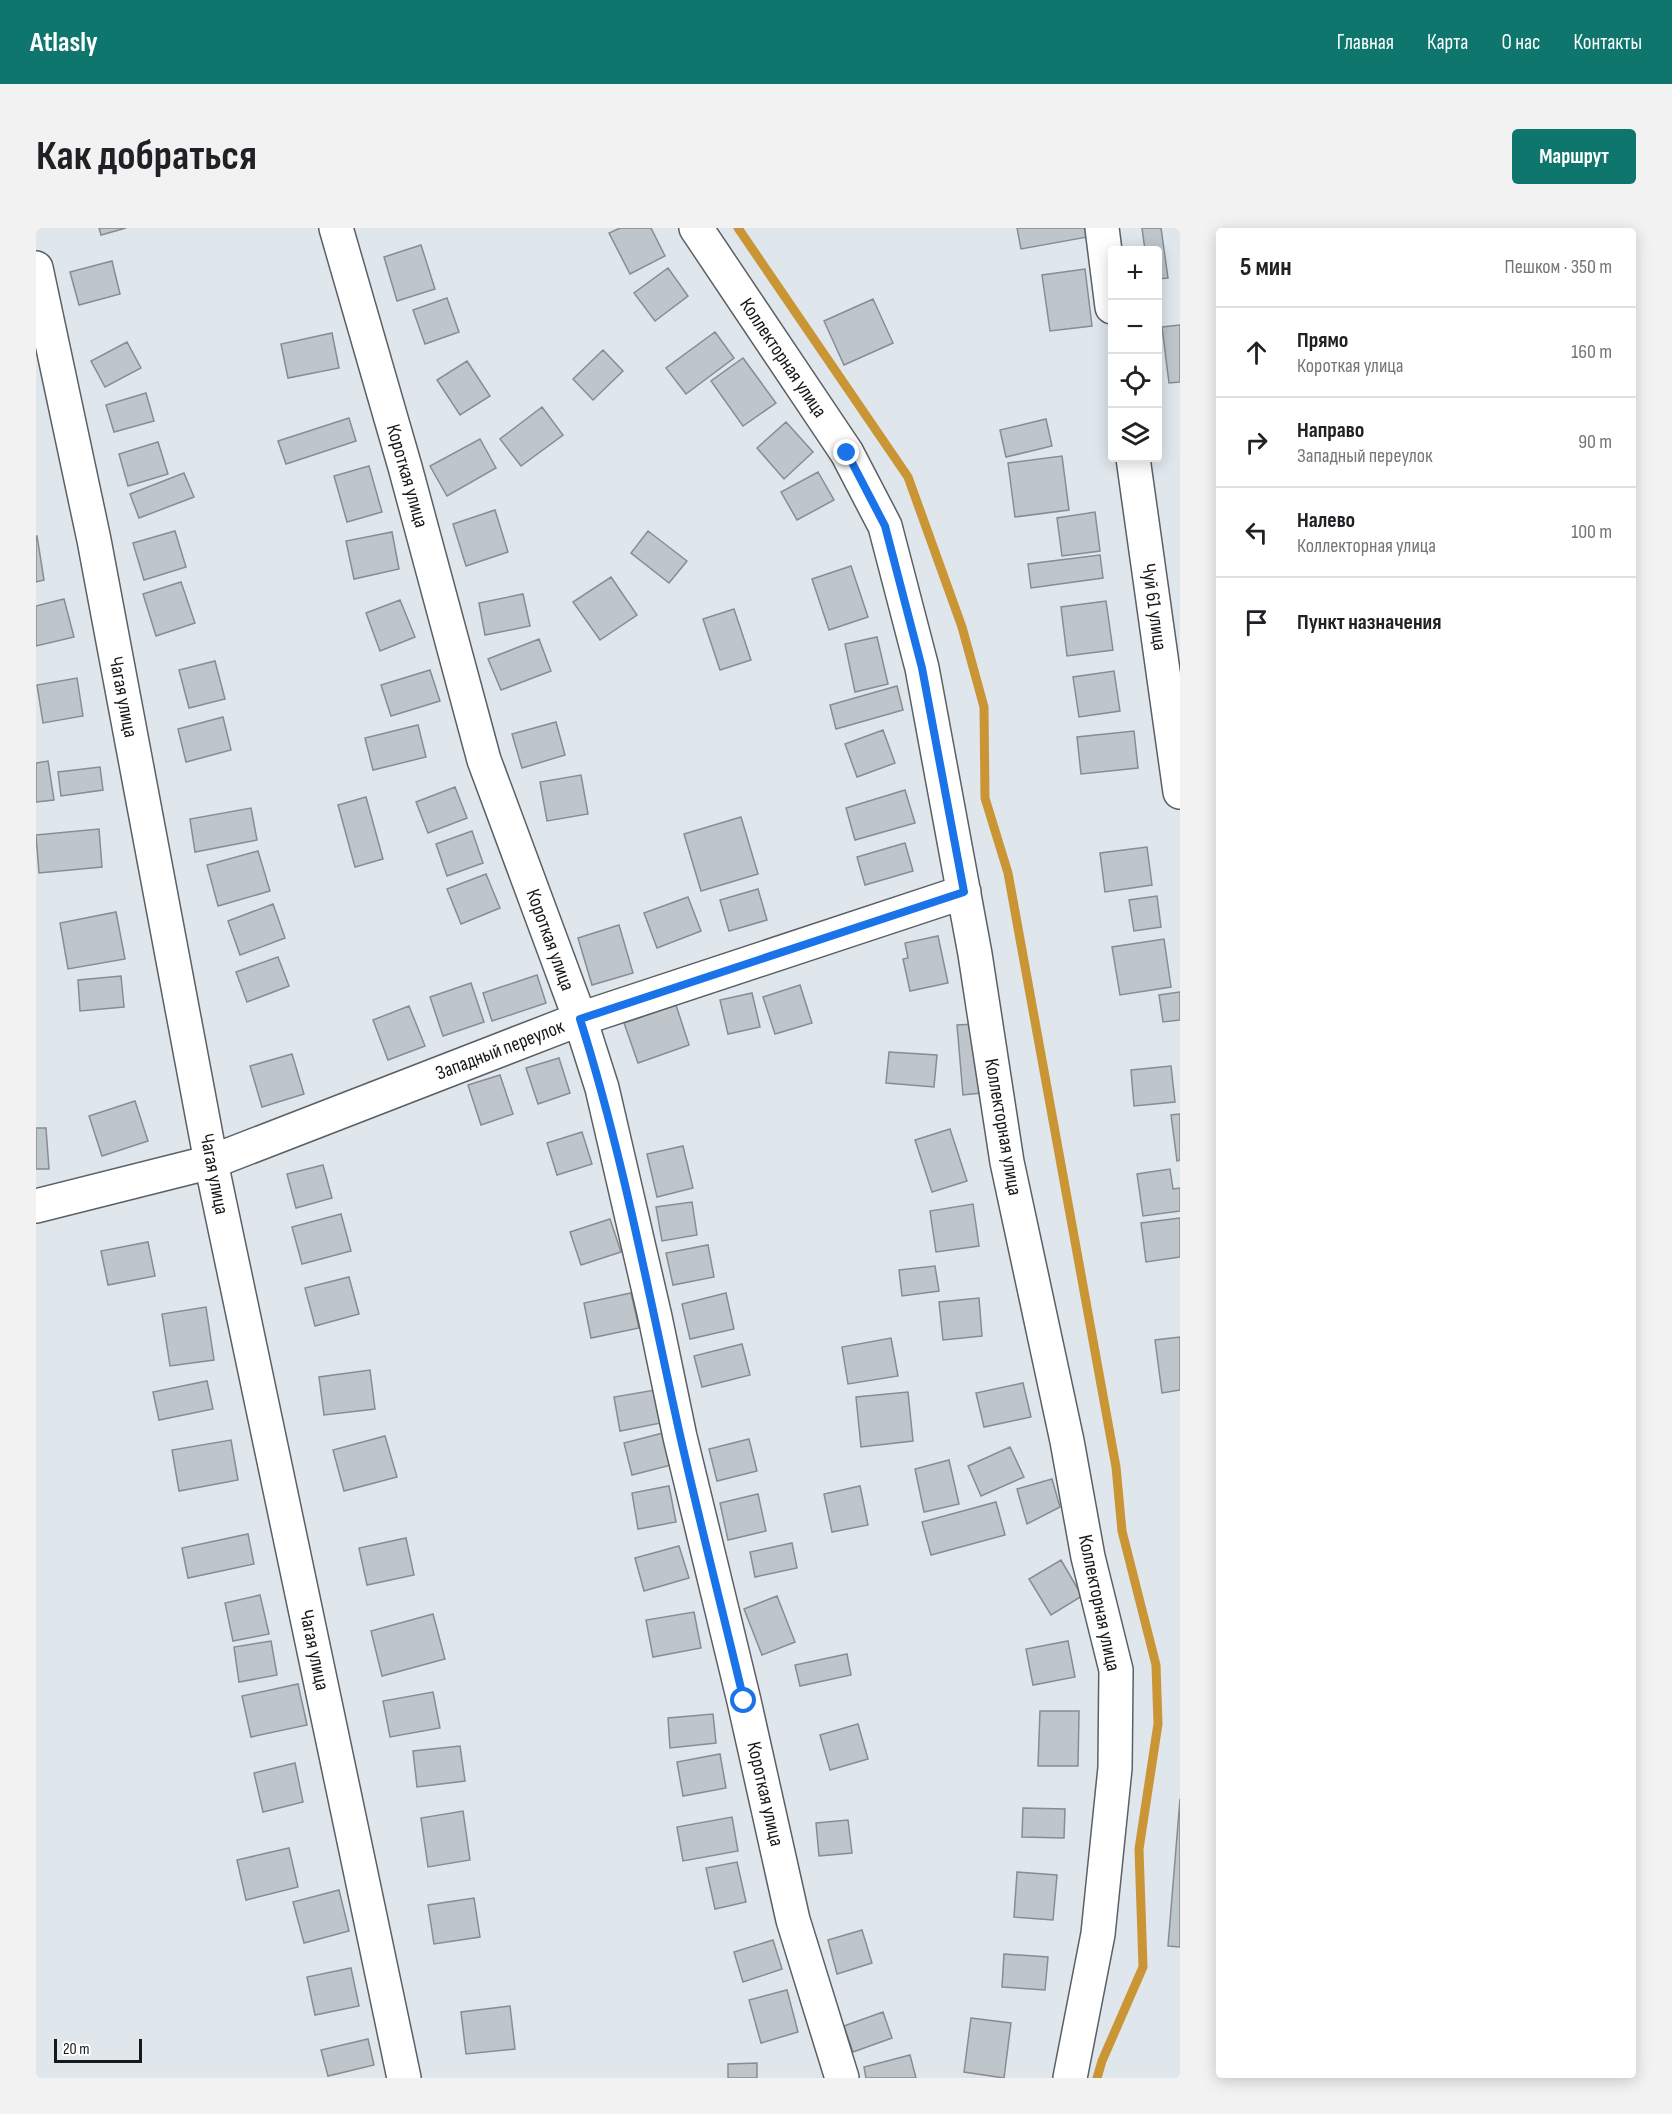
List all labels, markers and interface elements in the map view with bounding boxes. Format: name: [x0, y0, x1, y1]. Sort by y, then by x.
text: Atlasly: [30, 26, 98, 59]
text: Главная: [1337, 30, 1394, 55]
text: Карта: [1427, 30, 1468, 55]
text: О нас: [1501, 30, 1540, 55]
text: Контакты: [1573, 30, 1642, 55]
button: Маршрут: [1512, 129, 1636, 184]
text: Как добраться: [36, 131, 257, 182]
map controls: [1108, 246, 1162, 462]
button: +: [1108, 246, 1162, 300]
text: 5 мин: [1240, 252, 1292, 283]
text: Пешком · 350 m: [1505, 255, 1612, 279]
street label: Коллекторная улица: [734, 294, 832, 422]
button: −: [1108, 300, 1162, 354]
text: Прямо: [1297, 327, 1348, 354]
icon: ahead: [1240, 336, 1273, 369]
text: 160 m: [1571, 340, 1612, 364]
button: locate: [1108, 354, 1162, 408]
text: Короткая улица: [1297, 354, 1403, 378]
button: layers: [1108, 408, 1162, 462]
text: Направо: [1297, 417, 1364, 444]
street label: Короткая улица: [381, 422, 433, 530]
icon: right: [1240, 426, 1273, 459]
text: 90 m: [1578, 430, 1612, 454]
route end: [833, 439, 859, 465]
text: Западный переулок: [1297, 444, 1433, 468]
text: Налево: [1297, 507, 1355, 534]
icon: left: [1240, 516, 1273, 549]
text: 100 m: [1571, 520, 1612, 544]
text: Коллекторная улица: [1297, 534, 1436, 558]
street label: Чуй 61 улица: [1136, 562, 1172, 652]
icon: arrive: [1240, 606, 1273, 639]
text: Пункт назначения: [1297, 609, 1441, 636]
street label: Чагая улица: [103, 655, 143, 739]
street label: Короткая улица: [521, 886, 579, 994]
street label: Западный переулок: [432, 1014, 568, 1085]
street label: Коллекторная улица: [979, 1057, 1027, 1197]
street label: Чагая улица: [194, 1132, 234, 1216]
street label: Коллекторная улица: [1073, 1533, 1125, 1673]
street label: Чагая улица: [294, 1607, 334, 1693]
route start: [730, 1687, 756, 1713]
street label: Короткая улица: [741, 1739, 789, 1849]
scale bar: [54, 2036, 142, 2064]
text: 20 m: [63, 2040, 90, 2059]

